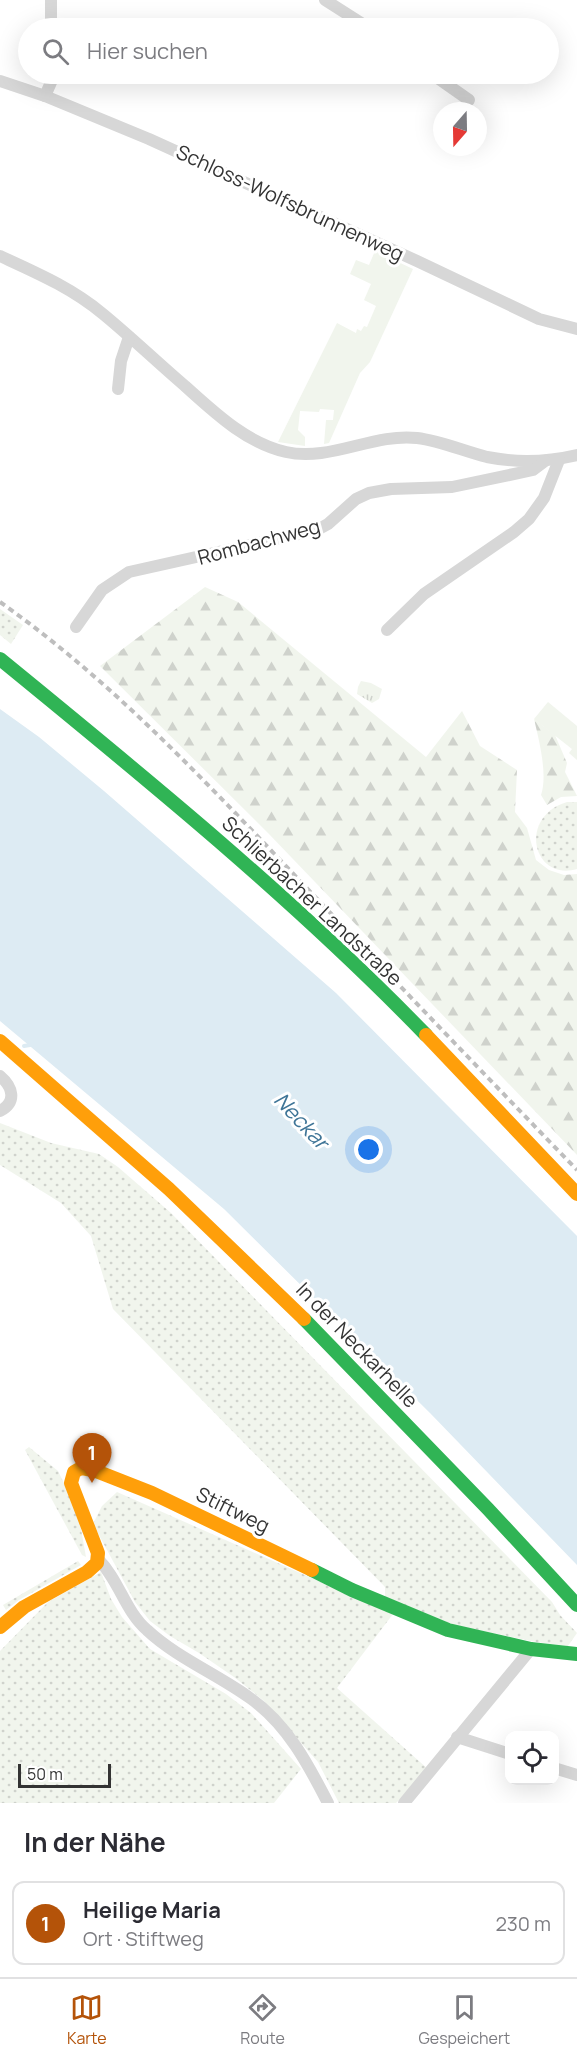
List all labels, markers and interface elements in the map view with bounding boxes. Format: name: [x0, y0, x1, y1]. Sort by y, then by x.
search box: [18, 18, 559, 84]
icon: search: [39, 35, 72, 68]
text: Hier suchen: [87, 36, 208, 66]
north arrow: [433, 102, 487, 156]
street label: Schloss-Wolfsbrunnenweg: [172, 138, 408, 267]
street label: Rombachweg: [195, 512, 323, 571]
street label: Schlierbacher Landstraße: [216, 810, 408, 991]
water label: Neckar: [268, 1086, 337, 1156]
your location: [354, 1135, 383, 1164]
street label: In der Neckarhelle: [290, 1276, 424, 1413]
pin: 1: [72, 1434, 112, 1483]
street label: Stiftweg: [192, 1480, 274, 1539]
map controls: [505, 1731, 559, 1785]
button: locate: [505, 1731, 559, 1785]
scale bar: [18, 1761, 111, 1788]
text: 50 m: [27, 1763, 63, 1785]
text: In der Nähe: [24, 1824, 166, 1860]
text: Heilige Maria: [83, 1895, 221, 1925]
text: 1: [41, 1910, 50, 1937]
text: 230 m: [495, 1910, 551, 1937]
text: Ort · Stiftweg: [83, 1925, 204, 1952]
tab: Karte: [67, 1991, 106, 2049]
tab: Route: [240, 1991, 285, 2049]
tab: Gespeichert: [419, 1991, 510, 2049]

